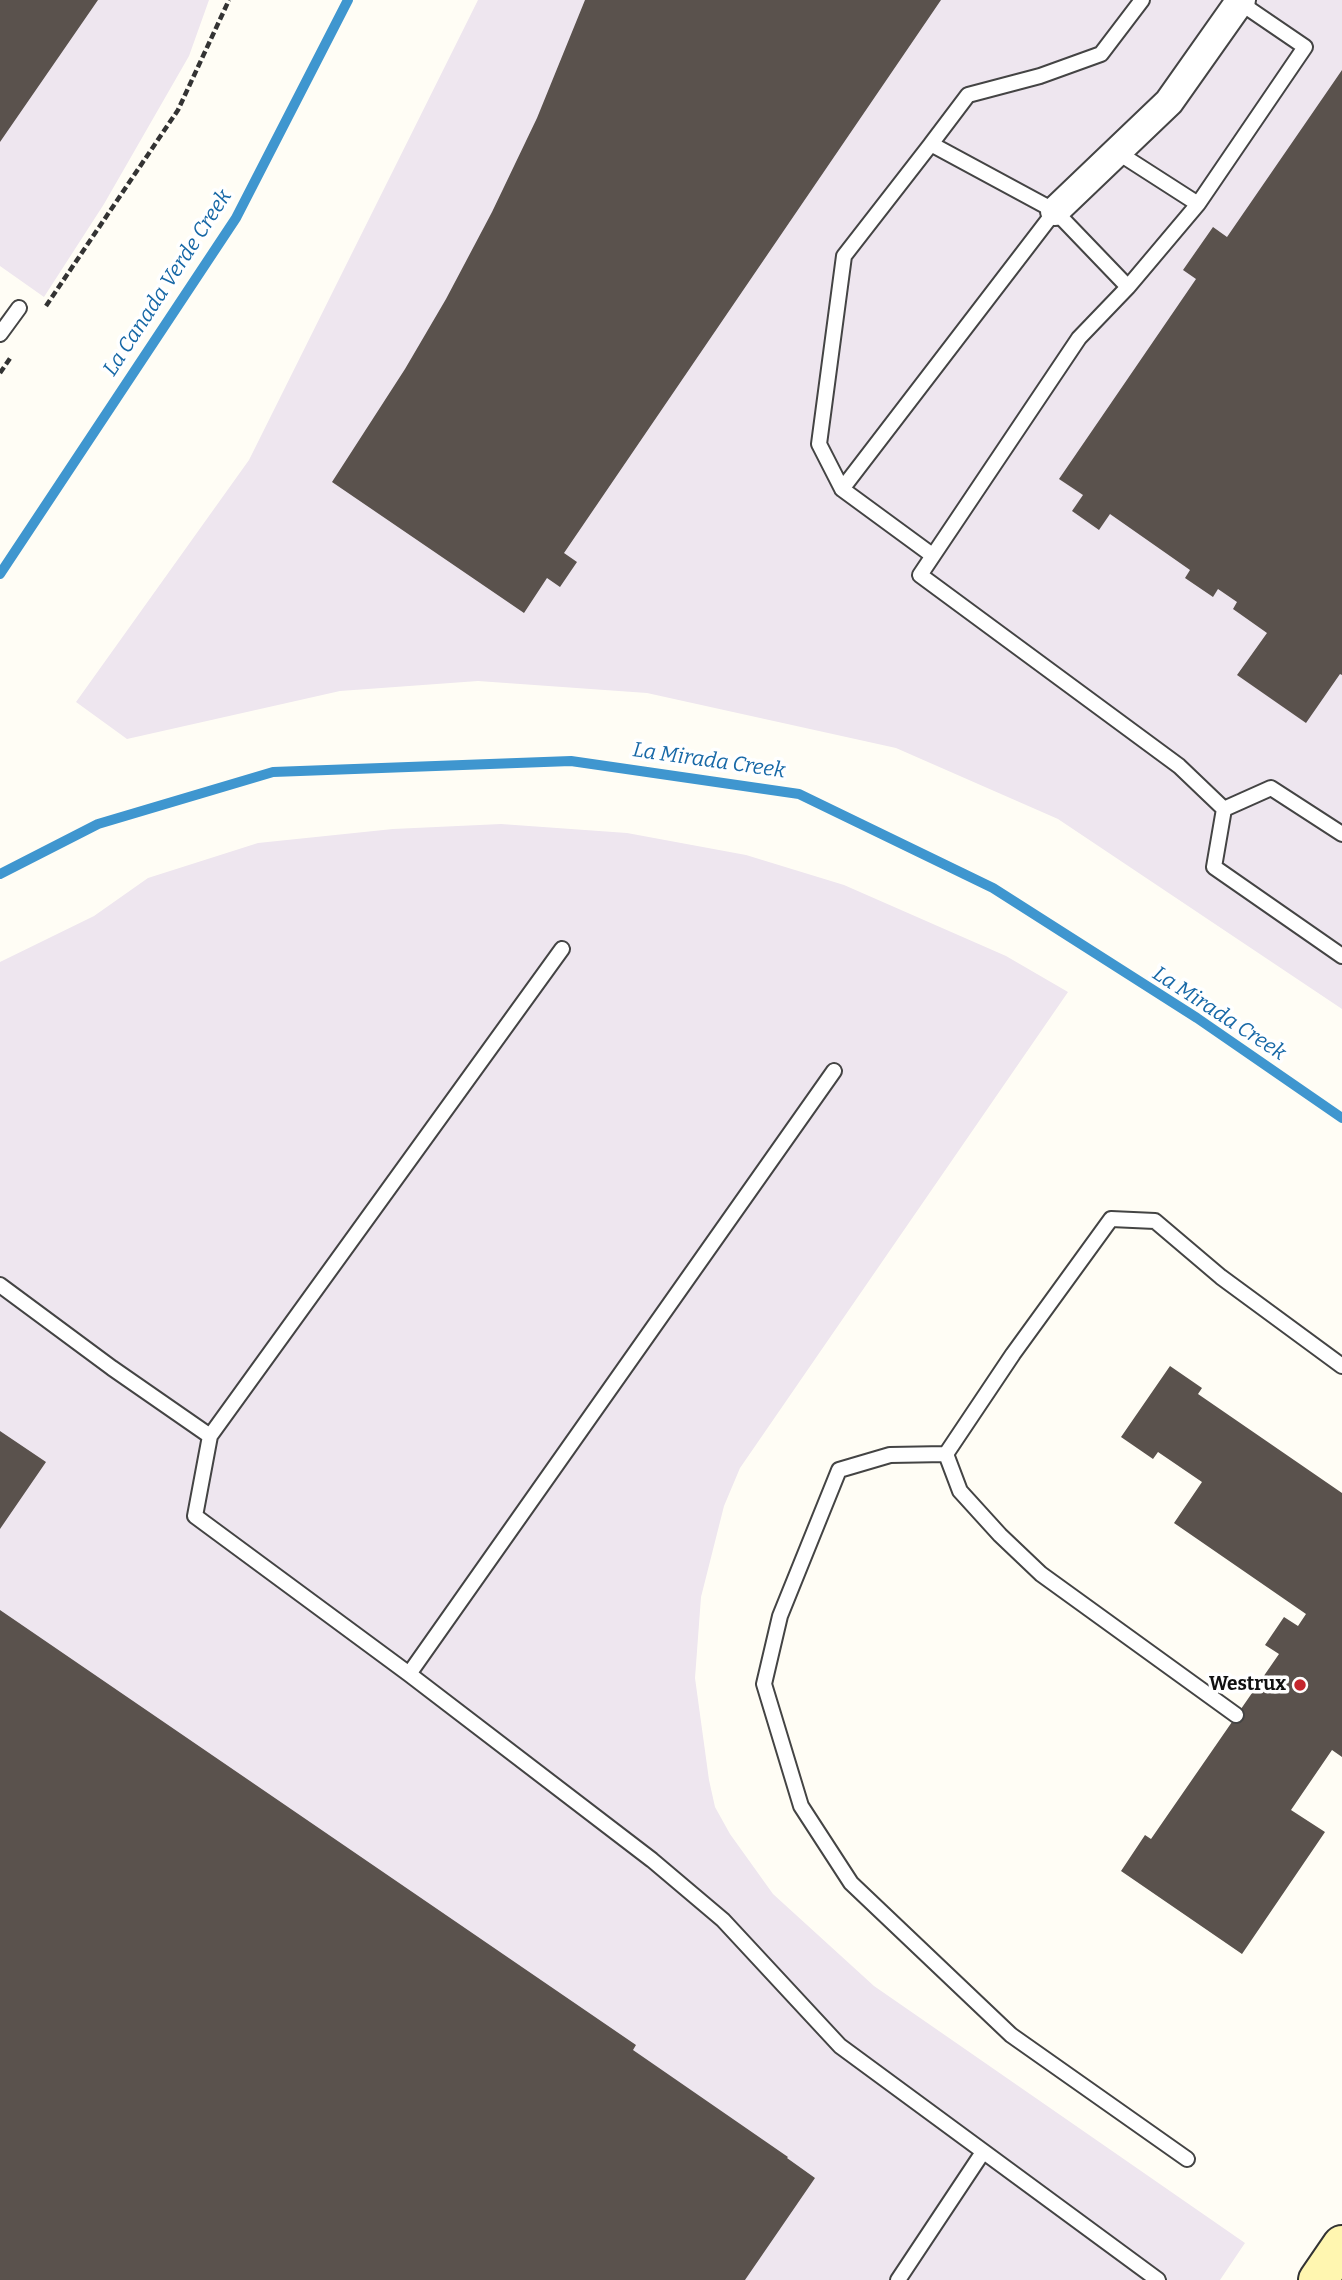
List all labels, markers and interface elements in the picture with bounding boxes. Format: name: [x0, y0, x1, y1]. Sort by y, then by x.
water label: La Canada Verde Creek: [98, 185, 238, 381]
water label: La Mirada Creek: [631, 738, 787, 784]
water label: La Mirada Creek: [1148, 962, 1290, 1066]
place label: Westrux: [1209, 1674, 1286, 1696]
marker: Westrux: [1292, 1677, 1308, 1693]

